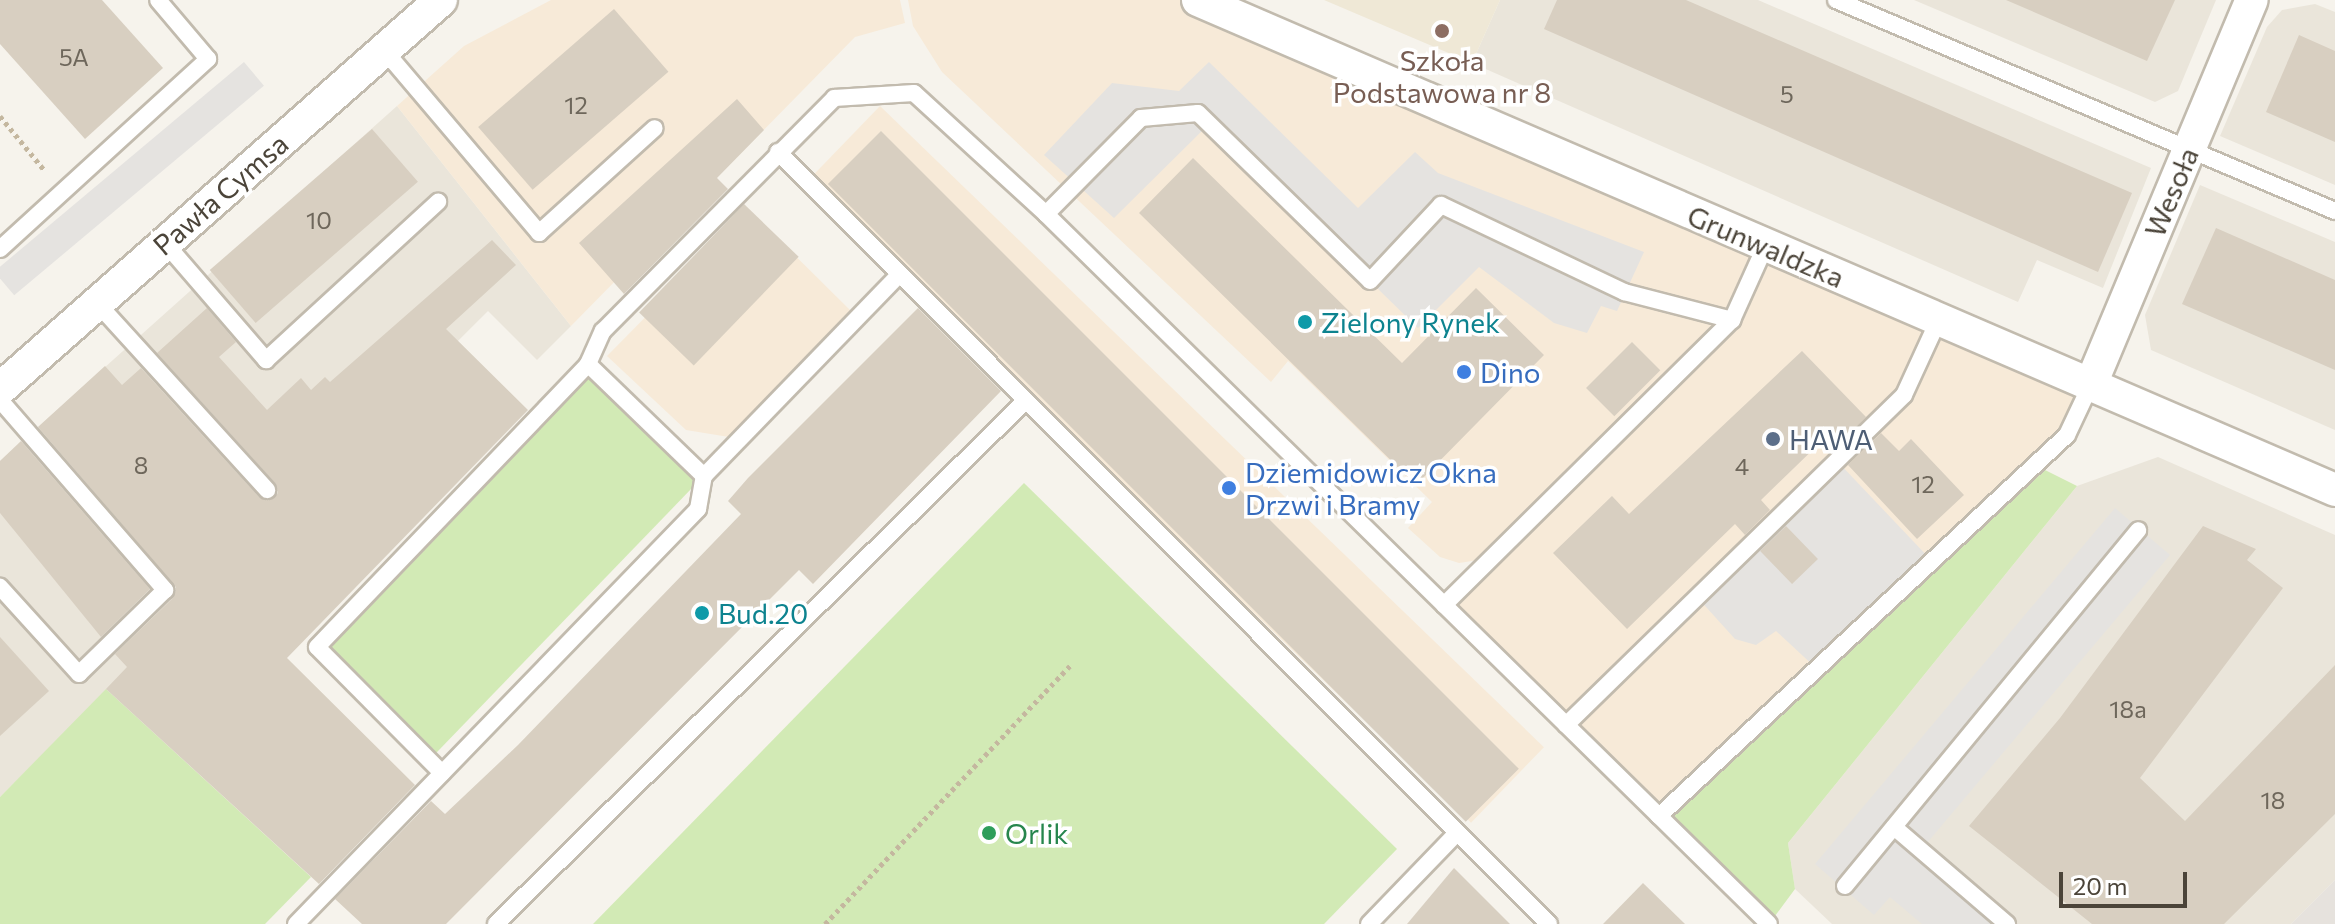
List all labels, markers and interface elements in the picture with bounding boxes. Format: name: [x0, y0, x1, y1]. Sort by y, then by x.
marker: Szkoła Podstawowa nr 8: [1433, 22, 1451, 40]
house number: 5A: [59, 43, 89, 71]
place label: Szkoła Podstawowa nr 8: [1333, 43, 1551, 109]
house number: 5: [1780, 80, 1794, 108]
house number: 12: [564, 91, 588, 119]
street label: Pawła Cymsa: [146, 126, 294, 262]
street label: Wesoła: [2137, 142, 2205, 242]
street label: Grunwaldzka: [1683, 198, 1849, 294]
house number: 10: [306, 206, 332, 234]
place label: Zielony Rynek: [1321, 305, 1500, 339]
marker: Zielony Rynek: [1296, 313, 1314, 331]
place label: Dino: [1480, 355, 1541, 389]
marker: Dino: [1455, 363, 1473, 381]
place label: HAWA: [1789, 422, 1873, 456]
marker: HAWA: [1764, 430, 1782, 448]
house number: 8: [134, 451, 148, 479]
house number: 4: [1735, 452, 1749, 480]
place label: Dziemidowicz Okna Drzwi i Bramy: [1245, 455, 1497, 521]
house number: 12: [1911, 470, 1935, 498]
marker: Dziemidowicz Okna Drzwi i Bramy: [1220, 479, 1238, 497]
place label: Bud.20: [718, 596, 808, 630]
marker: Bud.20: [693, 604, 711, 622]
house number: 18a: [2109, 695, 2147, 723]
house number: 18: [2261, 786, 2285, 814]
place label: Orlik: [1005, 816, 1069, 850]
marker: Orlik: [980, 824, 998, 842]
scale bar: [2063, 856, 2191, 906]
text: 20 m: [2073, 871, 2127, 900]

